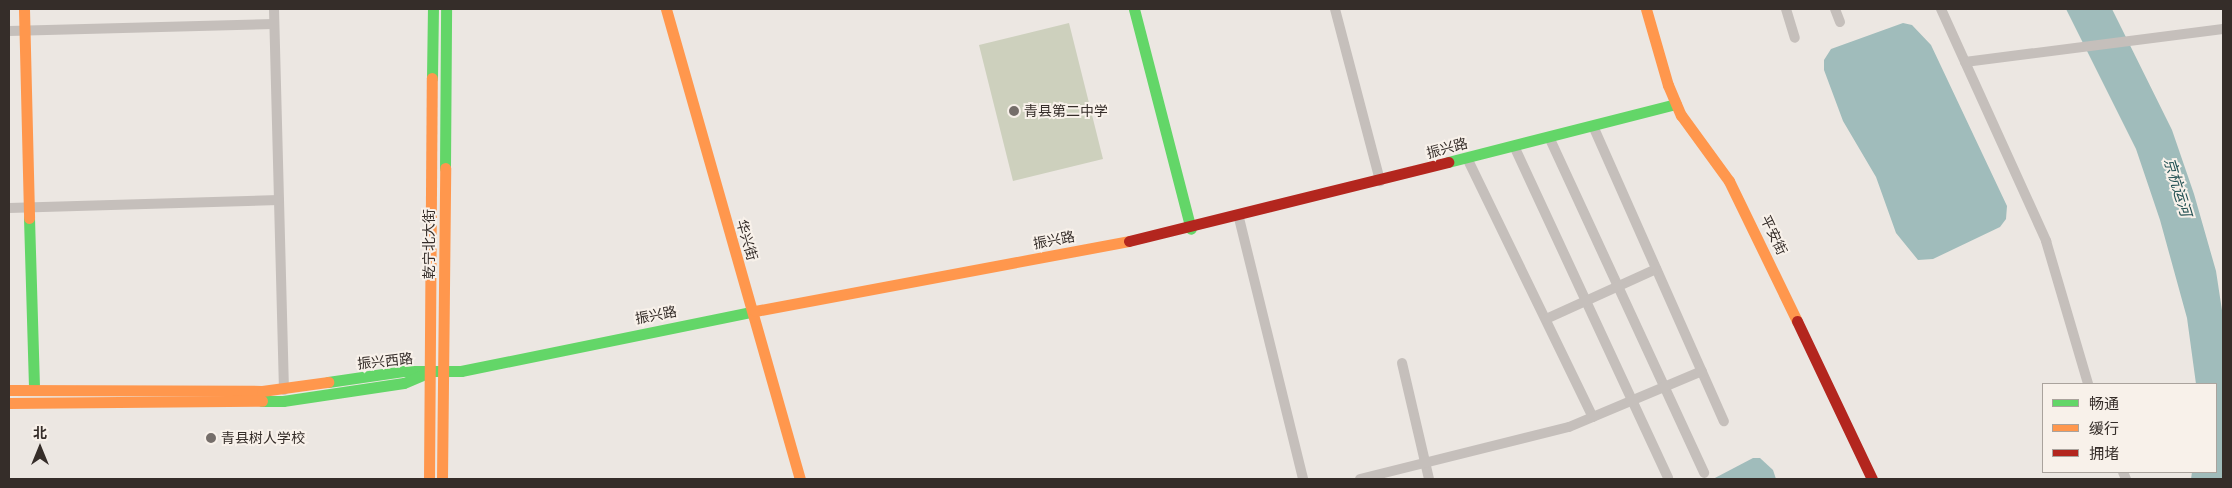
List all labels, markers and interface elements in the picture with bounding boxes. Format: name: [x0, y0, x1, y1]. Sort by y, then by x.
place label: 青县第二中学: [1024, 103, 1108, 119]
marker: 青县第二中学: [1008, 105, 1020, 117]
street label: 振兴路: [1425, 134, 1469, 162]
water label: 京杭运河: [2161, 156, 2195, 218]
street label: 乾宁北大街: [421, 209, 437, 279]
street label: 平安街: [1757, 212, 1791, 258]
street label: 华兴街: [733, 217, 761, 263]
street label: 振兴路: [1032, 228, 1076, 252]
street label: 振兴路: [634, 303, 678, 327]
street label: 振兴西路: [356, 350, 414, 372]
legend: [2042, 383, 2217, 473]
text: 畅通: [2089, 394, 2119, 413]
text: 缓行: [2089, 419, 2119, 438]
north arrow: [15, 423, 65, 473]
text: 北: [33, 424, 47, 442]
place label: 青县树人学校: [221, 430, 305, 446]
marker: 青县树人学校: [205, 432, 217, 444]
text: 拥堵: [2089, 444, 2119, 463]

